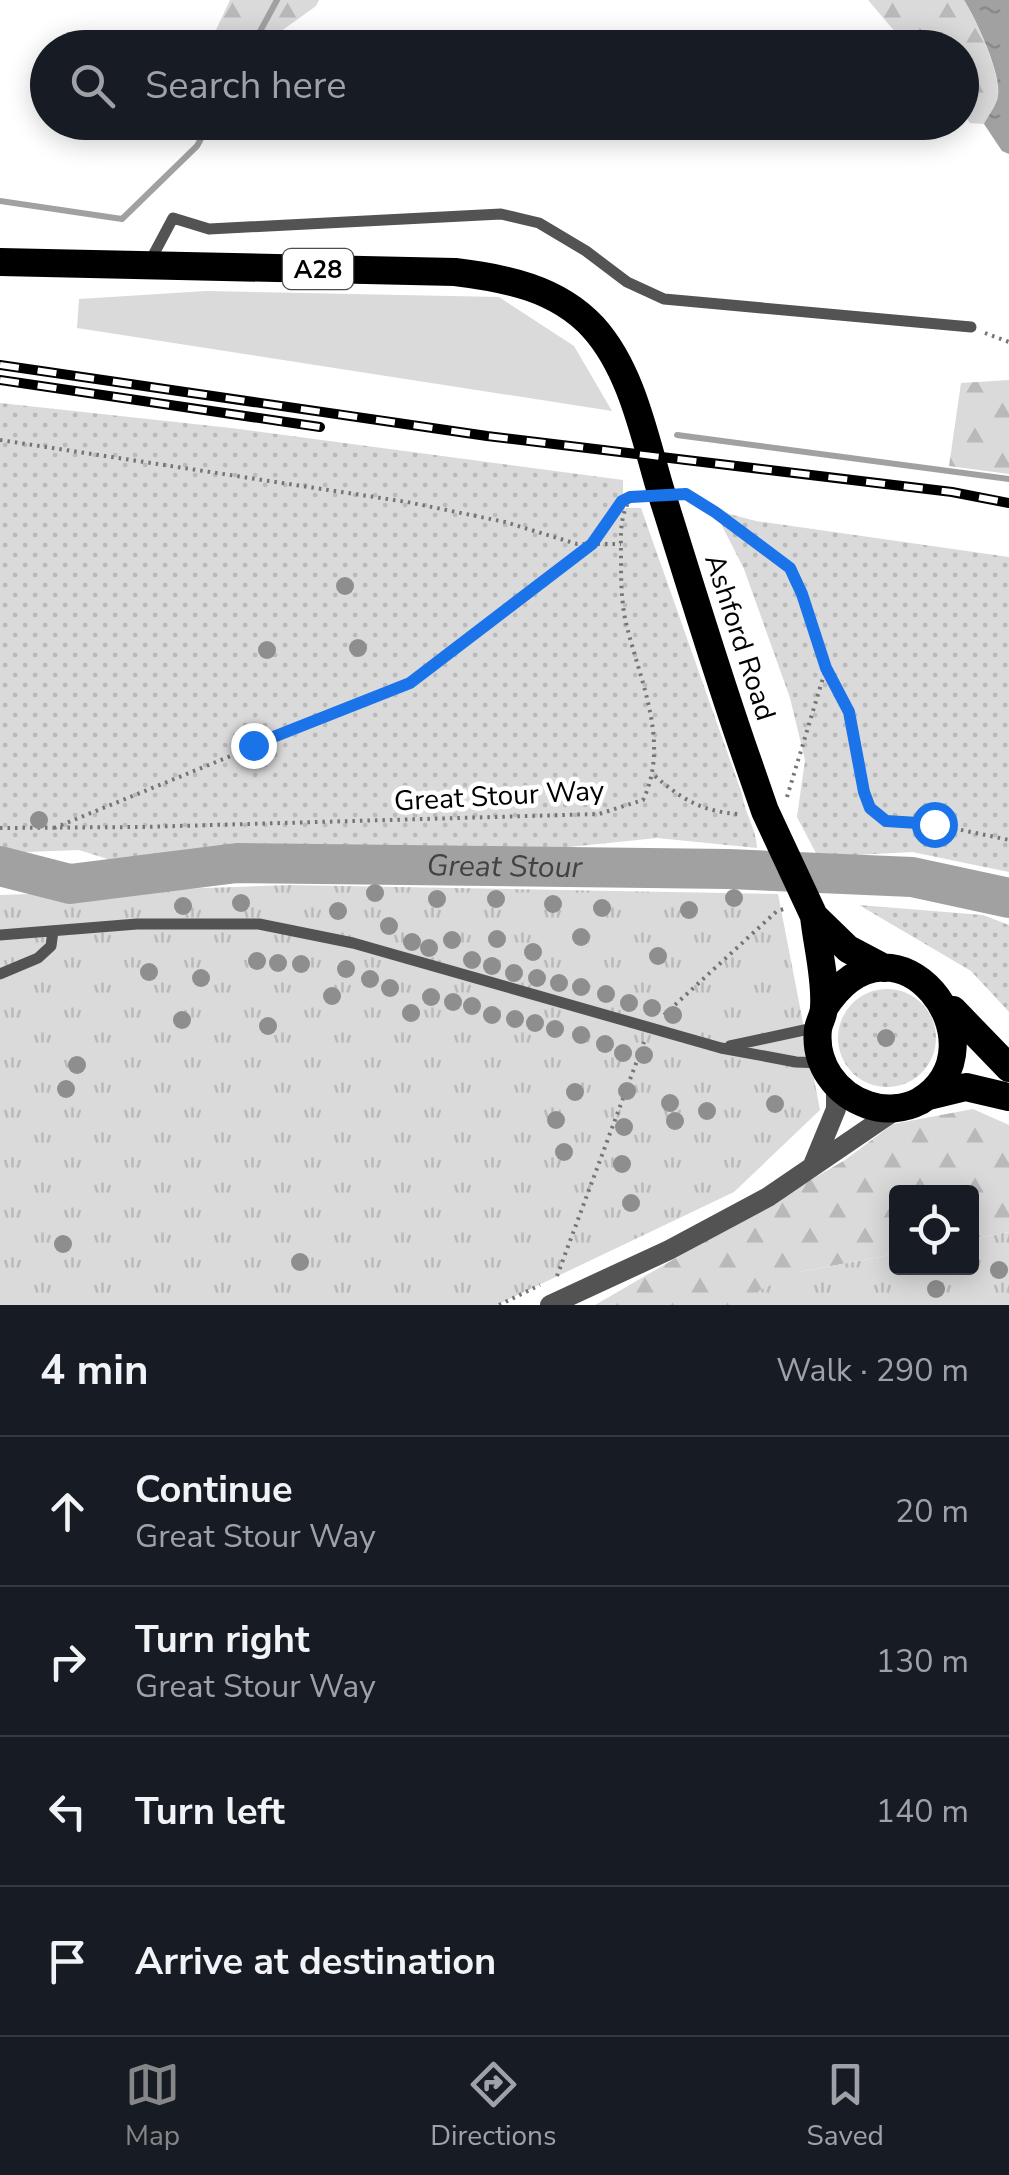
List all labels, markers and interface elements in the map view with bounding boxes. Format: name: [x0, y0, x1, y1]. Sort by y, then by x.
search box: [30, 30, 979, 140]
icon: search: [65, 58, 120, 113]
text: Search here: [145, 60, 346, 111]
road number: A28: [283, 249, 353, 289]
street label: Ashford Road: [695, 549, 785, 725]
route end: [231, 723, 277, 769]
street label: Great Stour Way: [393, 771, 606, 820]
route start: [912, 802, 958, 848]
water label: Great Stour: [426, 845, 584, 888]
map controls: [889, 1185, 979, 1275]
button: locate: [889, 1185, 979, 1275]
text: 4 min: [40, 1342, 149, 1399]
text: Walk · 290 m: [776, 1349, 969, 1392]
text: Continue: [135, 1464, 293, 1515]
icon: ahead: [40, 1484, 95, 1539]
text: 20 m: [895, 1490, 969, 1533]
text: Great Stour Way: [135, 1515, 376, 1558]
text: Turn right: [135, 1614, 310, 1665]
icon: right: [40, 1634, 95, 1689]
text: 130 m: [876, 1640, 969, 1683]
text: Great Stour Way: [135, 1665, 376, 1708]
icon: left: [40, 1784, 95, 1839]
text: Turn left: [135, 1786, 285, 1837]
text: 140 m: [876, 1790, 969, 1833]
icon: arrive: [40, 1934, 95, 1989]
text: Arrive at destination: [135, 1936, 496, 1987]
tab: Map: [125, 2057, 180, 2155]
tab: Directions: [430, 2057, 556, 2155]
tab: Saved: [807, 2057, 884, 2155]

